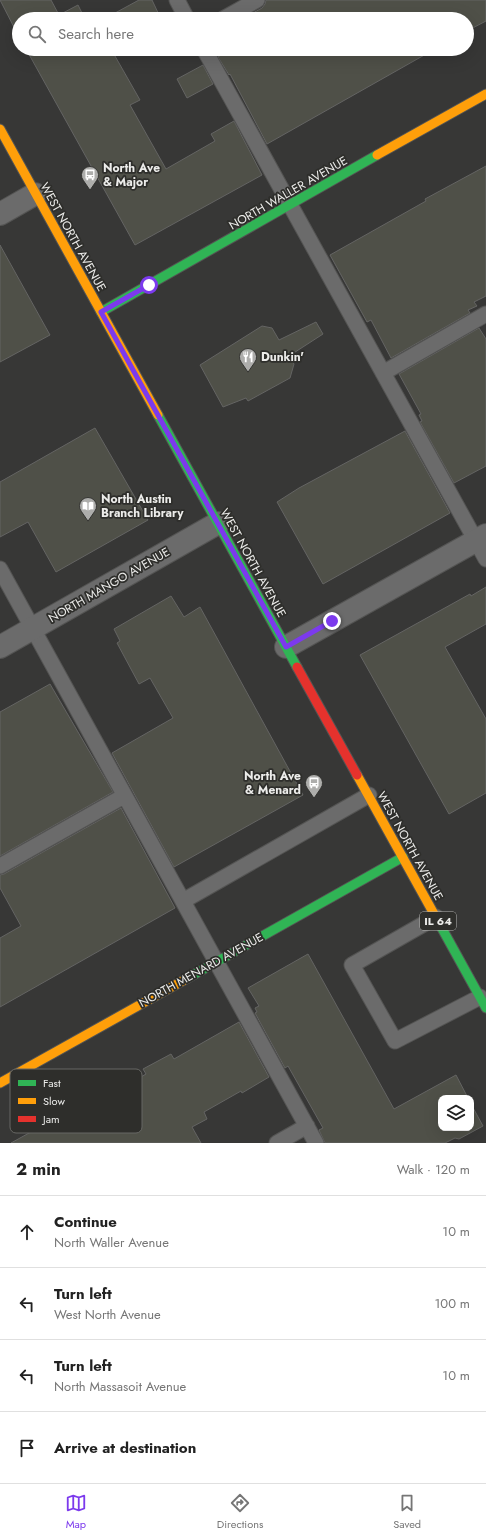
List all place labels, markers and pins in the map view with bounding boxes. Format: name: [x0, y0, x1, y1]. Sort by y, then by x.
place label: North Ave & Major: [103, 159, 160, 191]
bus stop icon: North Ave & Major: [80, 165, 100, 190]
restaurant icon: Dunkin': [238, 347, 258, 372]
place label: Dunkin': [261, 348, 304, 366]
place label: North Austin Branch Library: [101, 490, 184, 522]
library icon: North Austin Branch Library: [78, 496, 98, 521]
place label: North Ave & Menard: [244, 767, 301, 799]
bus stop icon: North Ave & Menard: [304, 773, 324, 798]

